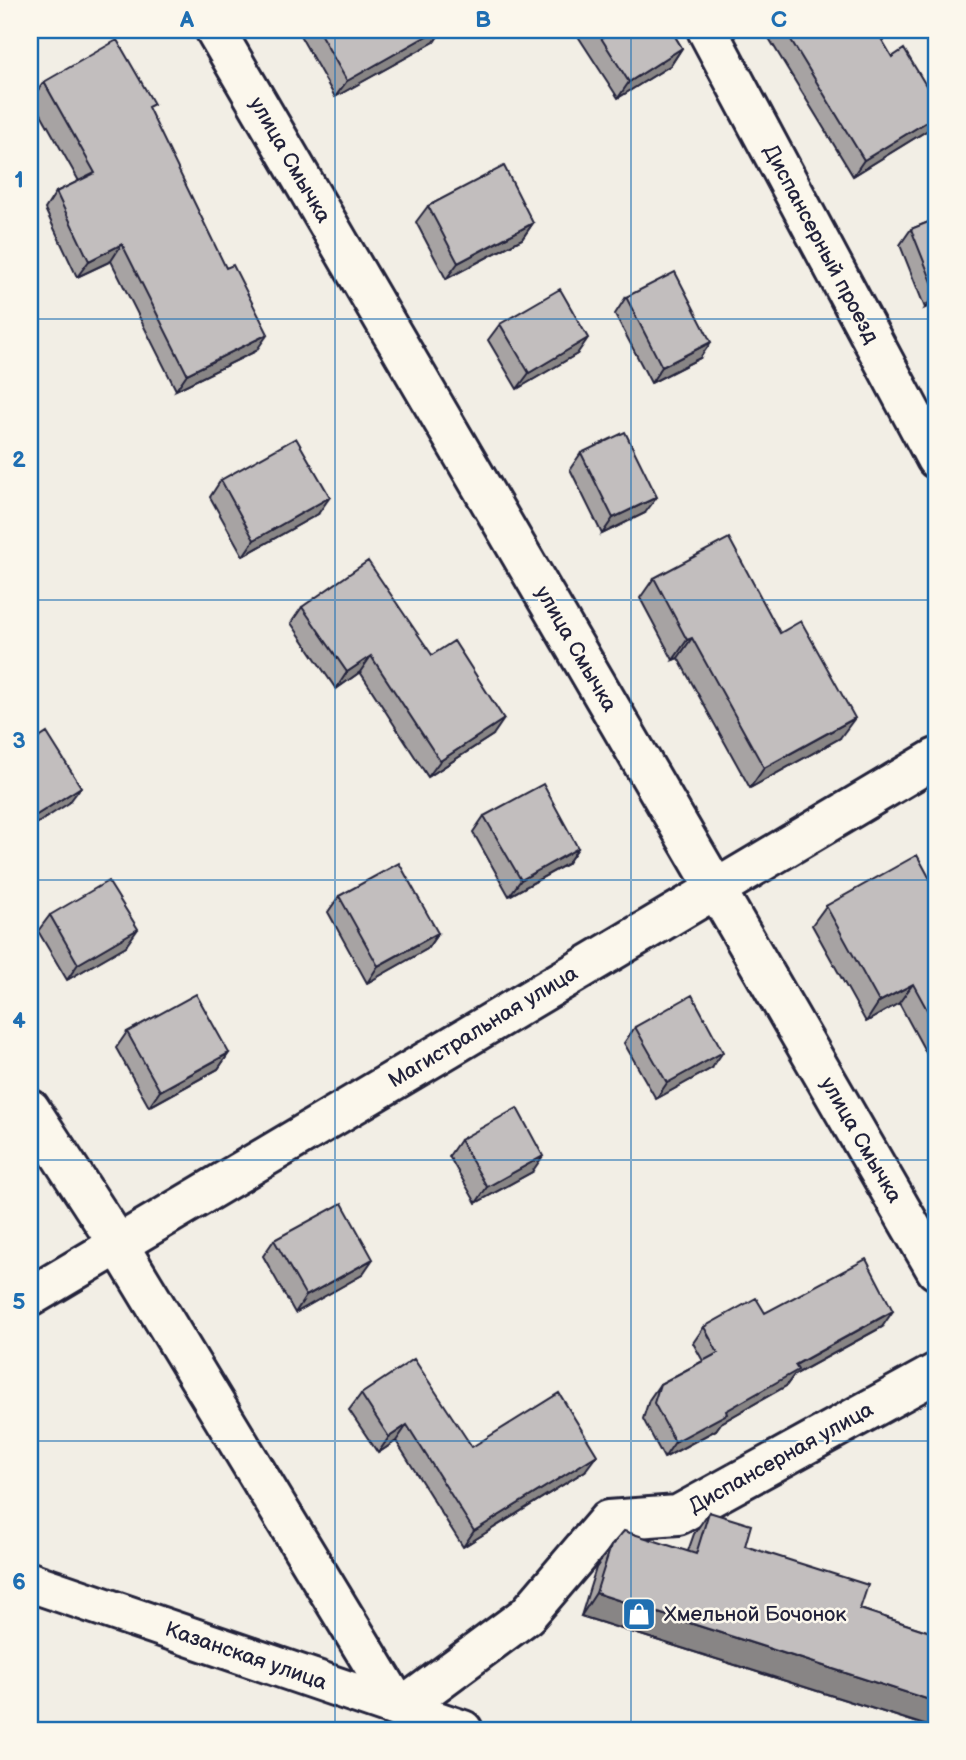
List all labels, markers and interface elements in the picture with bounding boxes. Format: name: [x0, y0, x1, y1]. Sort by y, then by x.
text: A: [179, 6, 195, 34]
text: B: [475, 6, 491, 34]
text: C: [771, 6, 787, 34]
street label: улица Смычка: [244, 93, 336, 228]
street label: Диспансерный проезд: [758, 140, 884, 348]
text: 1: [14, 166, 24, 194]
text: 2: [12, 446, 26, 474]
street label: улица Смычка: [530, 582, 622, 717]
text: 3: [12, 727, 26, 755]
street label: Магистральная улица: [384, 960, 583, 1093]
text: 4: [12, 1007, 26, 1035]
street label: улица Смычка: [815, 1073, 907, 1208]
text: 5: [12, 1288, 26, 1316]
street label: Диспансерная улица: [684, 1397, 878, 1519]
text: 6: [12, 1568, 26, 1596]
shop icon: Хмельной Бочонок: [620, 1595, 658, 1633]
place label: Хмельной Бочонок: [664, 1602, 846, 1627]
street label: Казанская улица: [162, 1617, 331, 1696]

